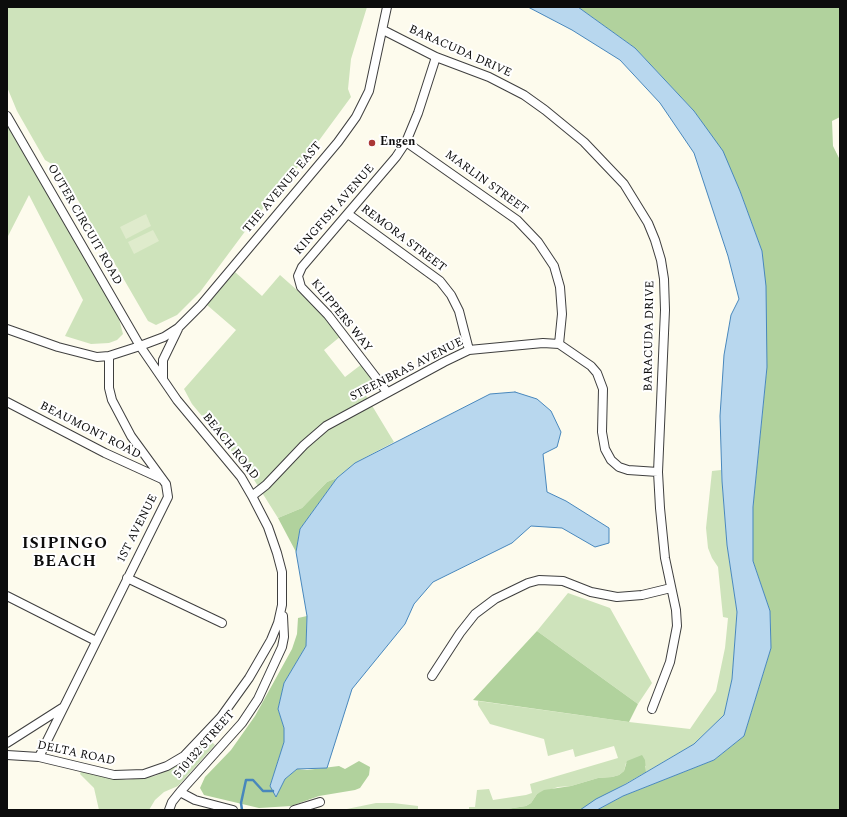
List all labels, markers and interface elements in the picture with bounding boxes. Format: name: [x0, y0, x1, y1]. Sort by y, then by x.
street label: BARACUDA DRIVE: [406, 23, 514, 81]
place label: Engen: [380, 136, 415, 150]
marker: Engen: [367, 138, 377, 148]
street label: THE AVENUE EAST: [241, 140, 325, 236]
street label: MARLIN STREET: [442, 148, 530, 218]
street label: OUTER CIRCUIT ROAD: [44, 162, 124, 288]
street label: KINGFISH AVENUE: [292, 162, 378, 258]
street label: REMORA STREET: [358, 202, 448, 276]
street label: KLIPPERS WAY: [307, 277, 375, 355]
street label: BARACUDA DRIVE: [642, 280, 658, 392]
street label: STEENBRAS AVENUE: [348, 335, 466, 405]
street label: BEAUMONT ROAD: [37, 399, 143, 463]
street label: BEACH ROAD: [199, 411, 261, 483]
street label: 1ST AVENUE: [115, 492, 161, 566]
district label: ISIPINGO BEACH: [22, 535, 108, 573]
street label: 510132 STREET: [172, 708, 238, 782]
street label: DELTA ROAD: [36, 739, 116, 769]

